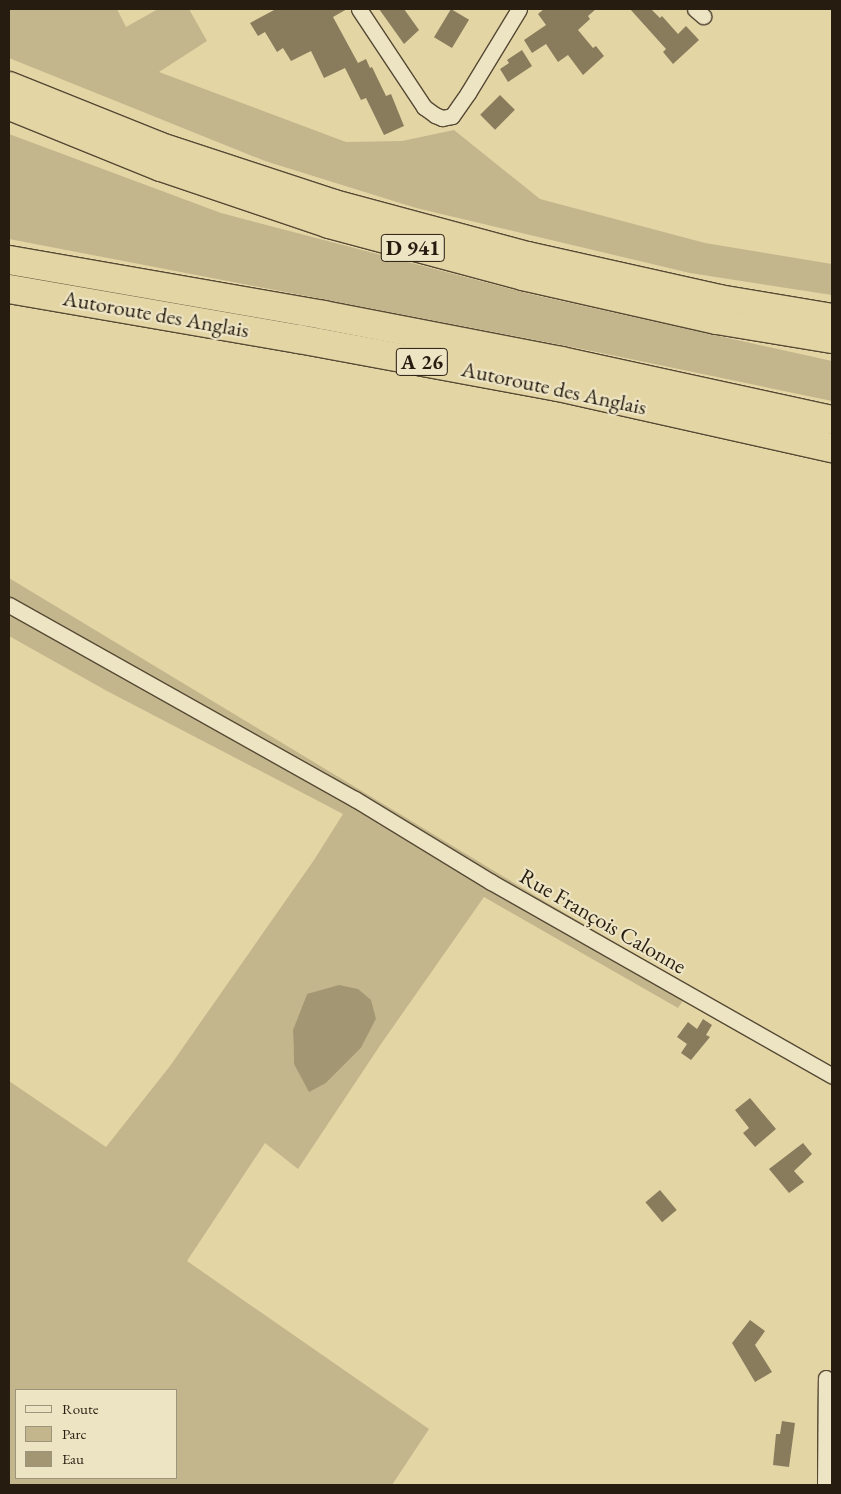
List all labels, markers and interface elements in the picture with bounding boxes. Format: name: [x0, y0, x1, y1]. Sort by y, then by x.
road number: D 941: [380, 230, 446, 266]
street label: Autoroute des Anglais: [61, 285, 251, 343]
road number: A 26: [396, 344, 448, 381]
street label: Autoroute des Anglais: [459, 355, 649, 421]
street label: Rue François Calonne: [515, 863, 691, 979]
legend: [15, 1389, 178, 1479]
text: Route: [62, 1399, 99, 1418]
text: Parc: [62, 1424, 87, 1443]
text: Eau: [62, 1449, 84, 1468]

